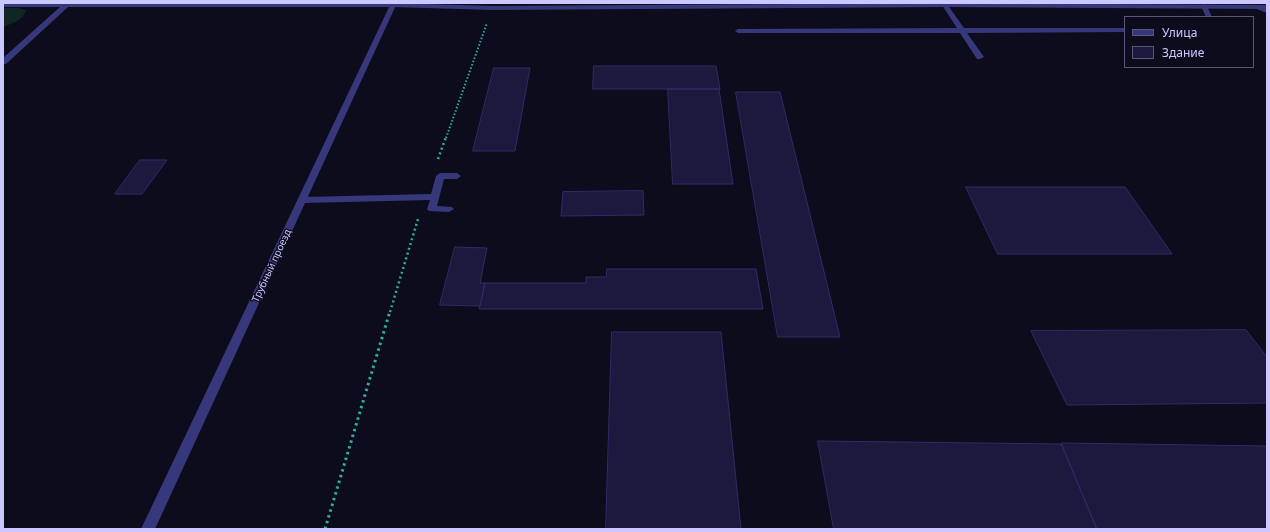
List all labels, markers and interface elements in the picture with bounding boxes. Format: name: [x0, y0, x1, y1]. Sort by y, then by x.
legend: [1124, 16, 1254, 68]
text: Улица: [1162, 24, 1197, 41]
text: Здание: [1162, 44, 1204, 61]
street label: Трубный проезд: [250, 228, 294, 304]

